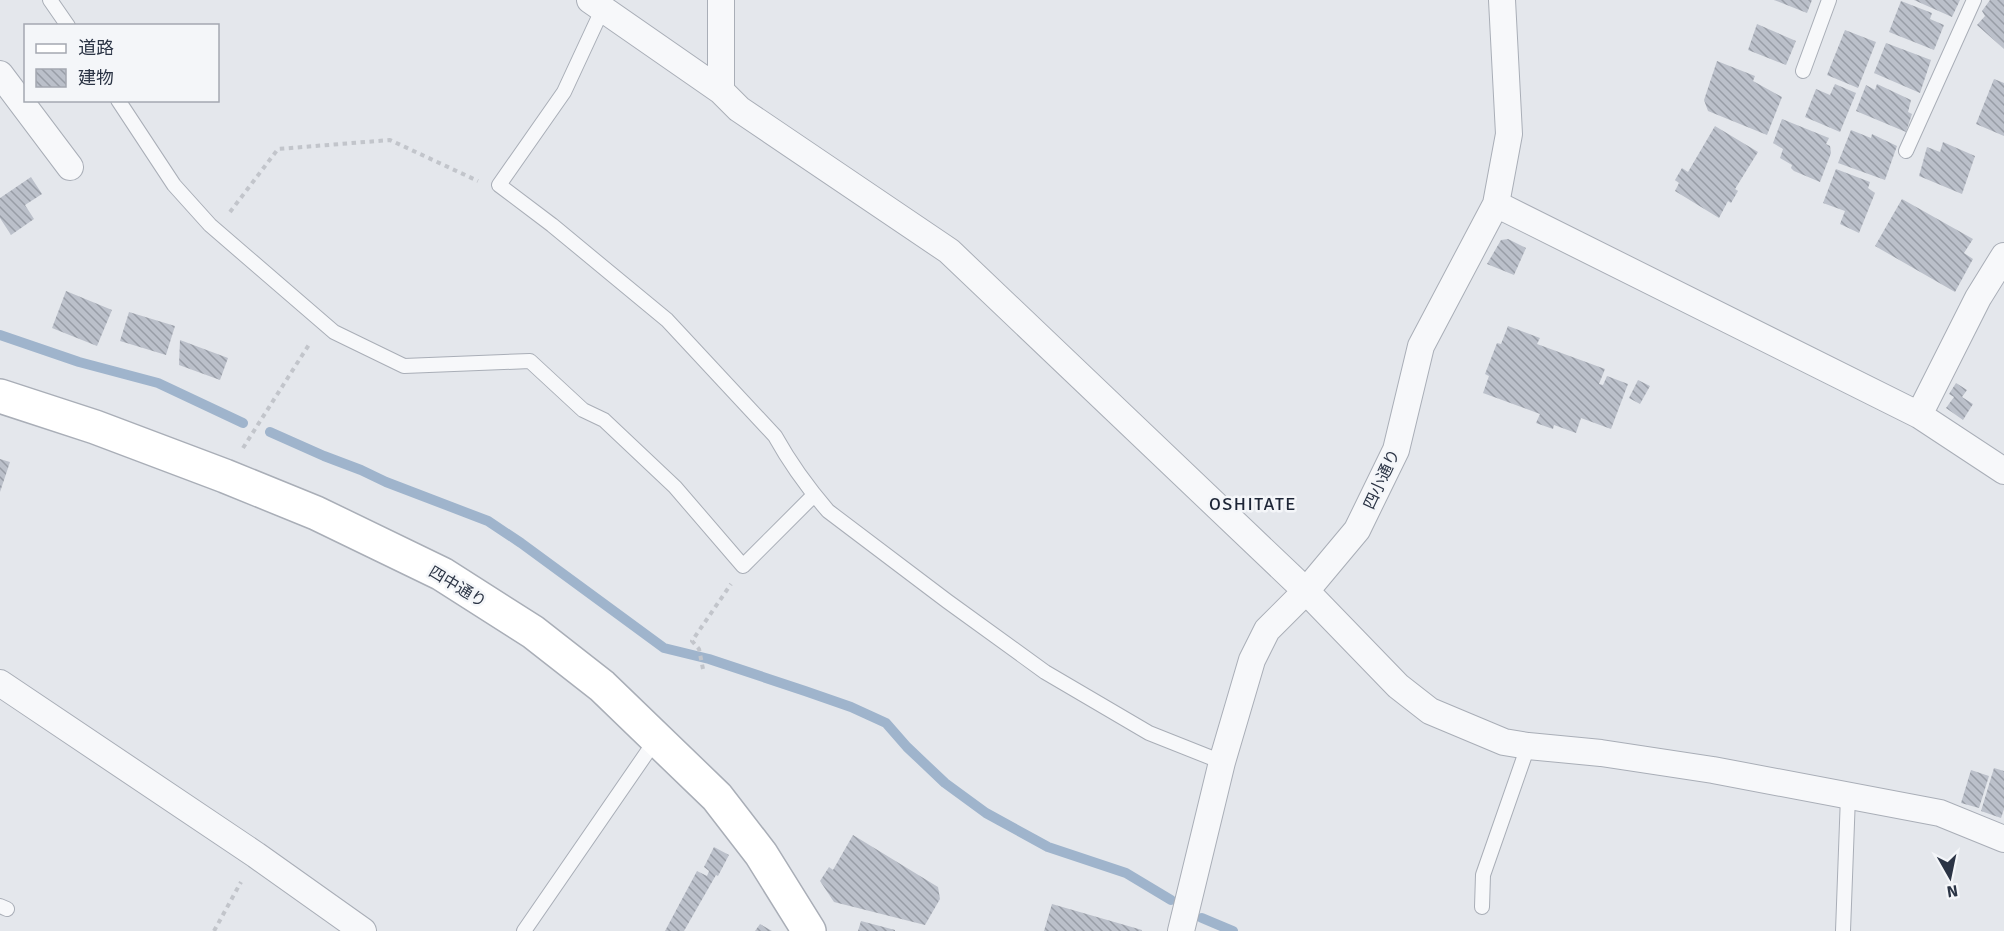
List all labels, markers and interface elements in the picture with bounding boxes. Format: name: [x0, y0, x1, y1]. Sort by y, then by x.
legend: [24, 24, 219, 102]
text: 道路: [78, 37, 114, 59]
text: 建物: [78, 67, 114, 89]
street label: 四小通り: [1359, 446, 1404, 513]
district label: OSHITATE: [1209, 493, 1297, 515]
street label: 四中通り: [425, 562, 490, 612]
north arrow: [1920, 847, 1980, 907]
text: N: [1945, 880, 1959, 902]

